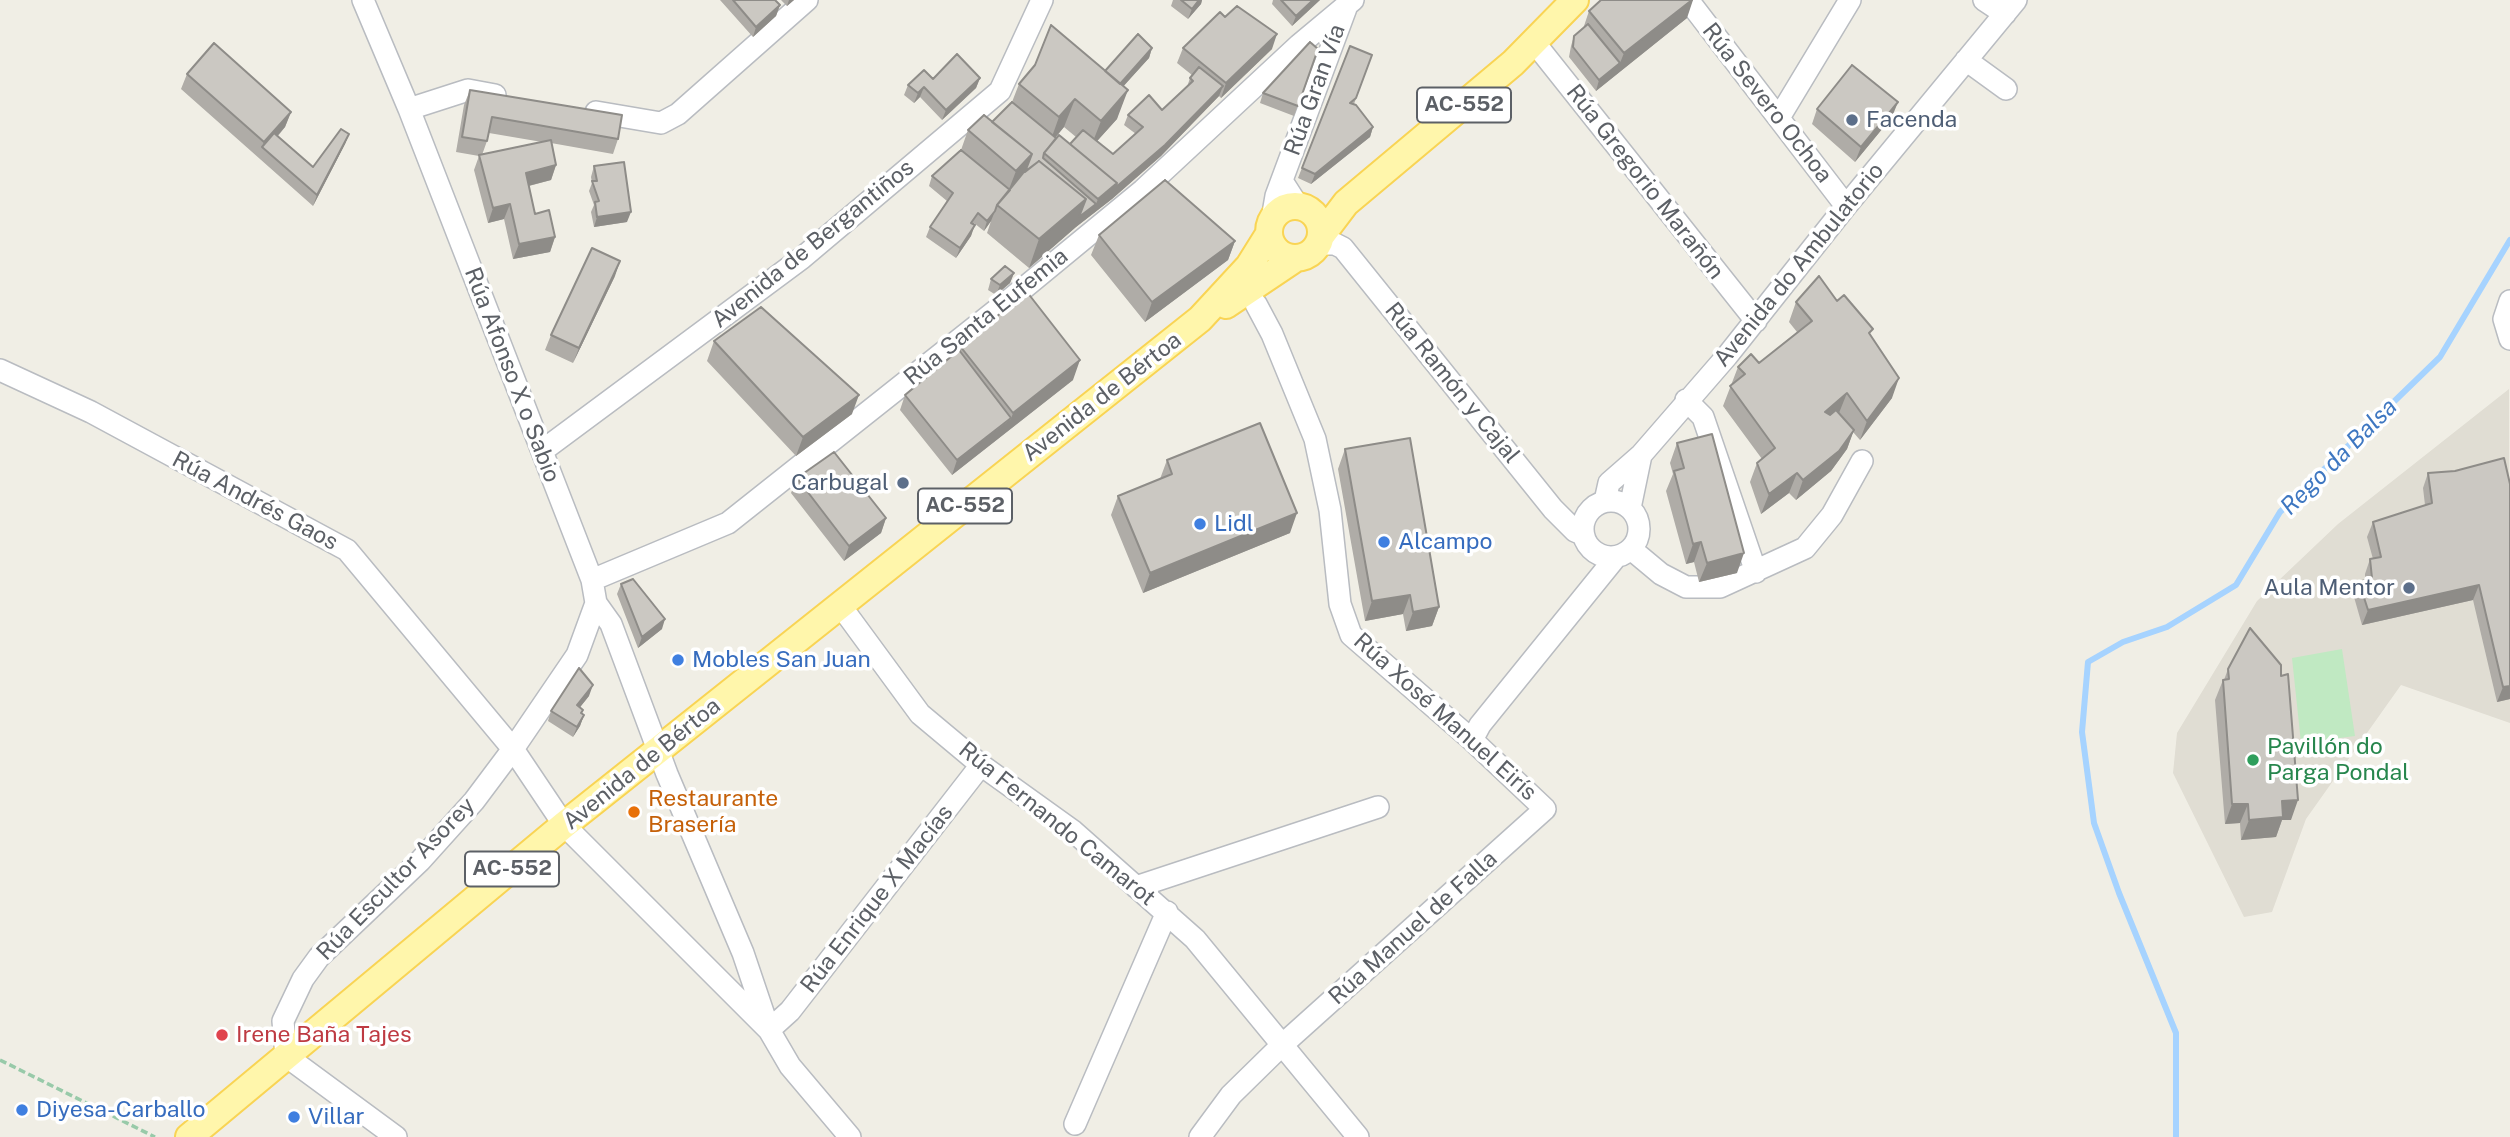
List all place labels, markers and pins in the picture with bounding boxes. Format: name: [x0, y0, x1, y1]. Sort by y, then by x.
place label: Facenda: [1866, 106, 1957, 134]
marker: Facenda: [1844, 112, 1860, 128]
place label: Carbugal: [791, 469, 889, 497]
marker: Carbugal: [895, 475, 911, 491]
place label: Lidl: [1214, 510, 1254, 538]
marker: Lidl: [1192, 516, 1208, 532]
place label: Alcampo: [1398, 528, 1492, 556]
marker: Alcampo: [1376, 534, 1392, 550]
place label: Aula Mentor: [2264, 574, 2395, 602]
marker: Aula Mentor: [2401, 580, 2417, 596]
place label: Mobles San Juan: [692, 646, 871, 674]
marker: Mobles San Juan: [670, 652, 686, 668]
place label: Pavillón do Parga Pondal: [2267, 733, 2409, 787]
marker: Pavillón do Parga Pondal: [2245, 752, 2261, 768]
place label: Restaurante Brasería: [648, 785, 778, 839]
marker: Restaurante Brasería: [626, 804, 642, 820]
place label: Irene Baña Tajes: [236, 1021, 412, 1049]
marker: Irene Baña Tajes: [214, 1027, 230, 1043]
place label: Diyesa-Carballo: [36, 1096, 205, 1124]
marker: Diyesa-Carballo: [14, 1102, 30, 1118]
place label: Villar: [308, 1103, 365, 1131]
marker: Villar: [286, 1109, 302, 1125]

